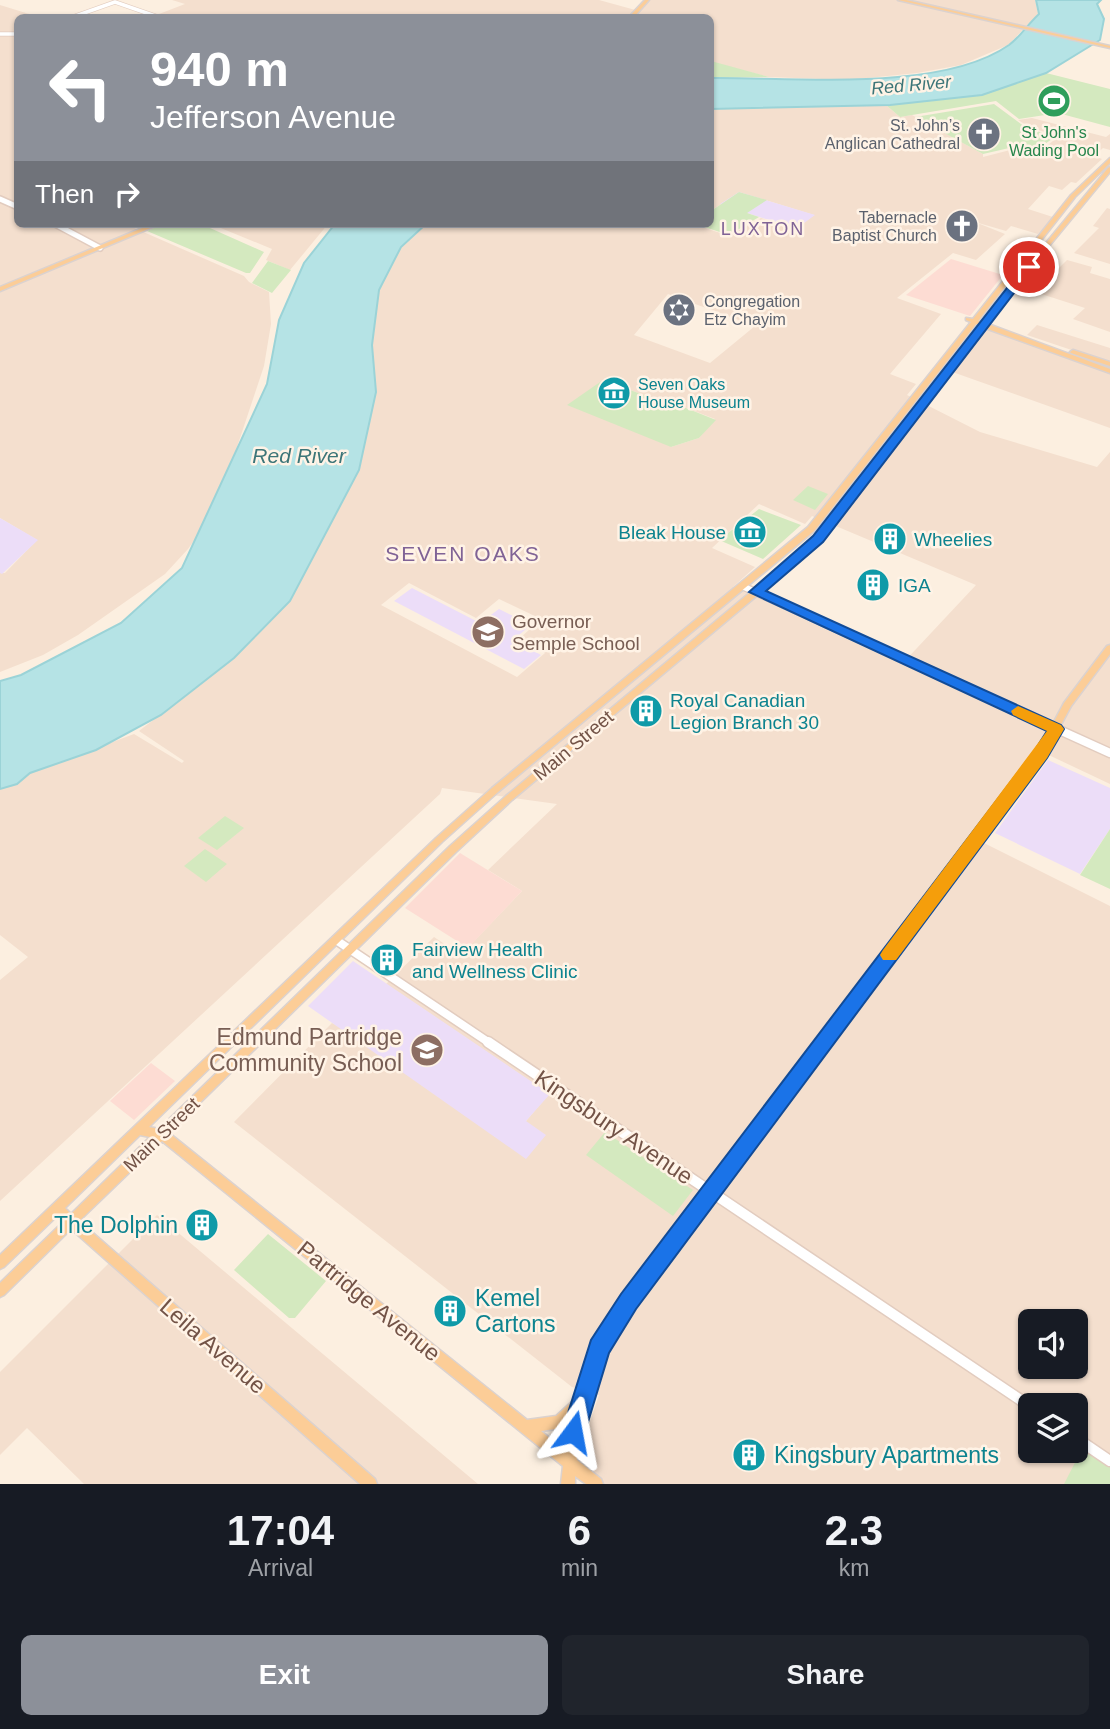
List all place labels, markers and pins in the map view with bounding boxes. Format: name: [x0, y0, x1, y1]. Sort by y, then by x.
sports icon: St John's Wading Pool: [1035, 82, 1073, 120]
church icon: St. John’s Anglican Cathedral: [965, 115, 1003, 153]
place label: St. John’s Anglican Cathedral: [825, 117, 960, 152]
place label: St John's Wading Pool: [1009, 124, 1099, 159]
church icon: Tabernacle Baptist Church: [943, 207, 981, 245]
place label: Tabernacle Baptist Church: [832, 209, 937, 244]
pin: [999, 237, 1059, 297]
synagogue icon: Congregation Etz Chayim: [660, 291, 698, 329]
place label: Congregation Etz Chayim: [704, 293, 800, 328]
museum icon: Seven Oaks House Museum: [595, 374, 633, 412]
place label: Seven Oaks House Museum: [638, 376, 750, 411]
museum icon: Bleak House: [731, 513, 769, 551]
building icon: Wheelies: [871, 520, 909, 558]
place label: Bleak House: [618, 522, 726, 543]
place label: Wheelies: [914, 529, 992, 550]
building icon: IGA: [854, 566, 892, 604]
place label: IGA: [898, 575, 931, 596]
place label: Governor Semple School: [512, 611, 640, 654]
school or university icon: Governor Semple School: [469, 613, 507, 651]
place label: Royal Canadian Legion Branch 30: [670, 690, 819, 733]
building icon: Royal Canadian Legion Branch 30: [627, 692, 665, 730]
place label: Fairview Health and Wellness Clinic: [412, 939, 577, 982]
building icon: Fairview Health and Wellness Clinic: [368, 941, 406, 979]
place label: Edmund Partridge Community School: [209, 1024, 402, 1076]
school or university icon: Edmund Partridge Community School: [408, 1031, 446, 1069]
building icon: The Dolphin: [183, 1206, 221, 1244]
place label: The Dolphin: [54, 1212, 178, 1238]
place label: Kemel Cartons: [475, 1285, 556, 1337]
building icon: Kemel Cartons: [431, 1292, 469, 1330]
building icon: Kingsbury Apartments: [730, 1436, 768, 1474]
place label: Kingsbury Apartments: [774, 1442, 999, 1468]

